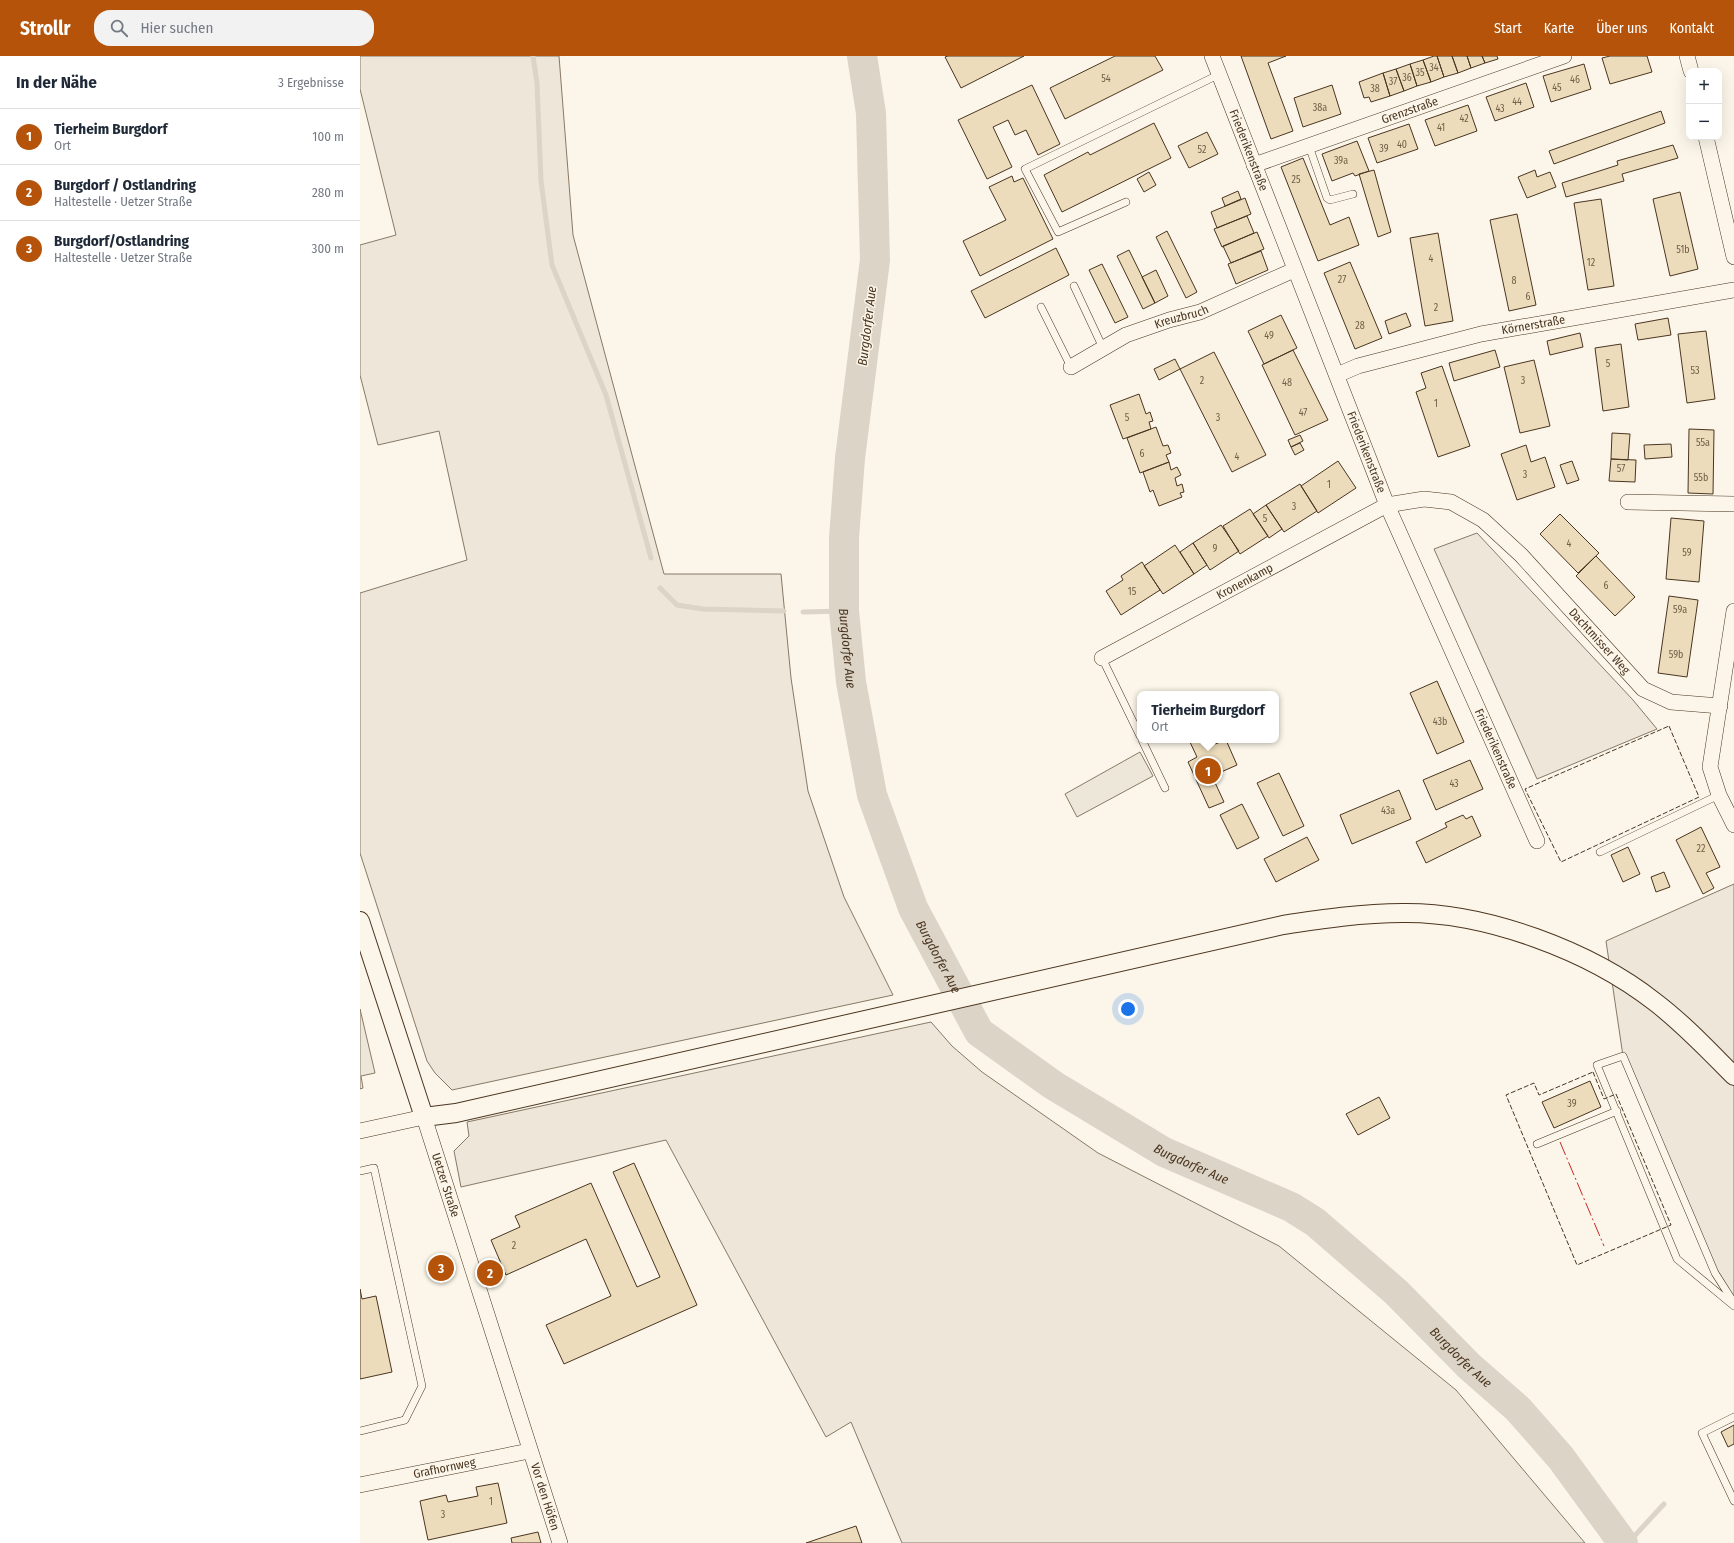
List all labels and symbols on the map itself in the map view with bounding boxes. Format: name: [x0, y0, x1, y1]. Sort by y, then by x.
house number: 34: [1429, 62, 1439, 74]
house number: 35: [1415, 67, 1425, 79]
house number: 36: [1402, 72, 1412, 84]
house number: 54: [1101, 73, 1111, 85]
house number: 46: [1570, 74, 1580, 86]
house number: 37: [1389, 76, 1397, 88]
house number: 45: [1552, 82, 1562, 94]
house number: 38: [1370, 83, 1380, 95]
street label: Grenzstraße: [1380, 94, 1440, 127]
house number: 44: [1512, 96, 1522, 108]
house number: 38a: [1313, 102, 1327, 114]
house number: 43: [1495, 103, 1505, 115]
street label: Friederikenstraße: [1226, 107, 1271, 193]
house number: 42: [1459, 113, 1469, 125]
house number: 41: [1437, 122, 1445, 134]
house number: 40: [1397, 139, 1407, 151]
house number: 39: [1379, 143, 1389, 155]
house number: 52: [1198, 144, 1207, 156]
house number: 39a: [1334, 155, 1348, 167]
house number: 25: [1292, 174, 1301, 186]
house number: 51b: [1676, 244, 1690, 256]
house number: 4: [1429, 253, 1434, 265]
house number: 12: [1587, 257, 1596, 269]
house number: 27: [1338, 274, 1346, 286]
house number: 8: [1512, 275, 1517, 287]
water label: Burgdorfer Aue: [855, 285, 879, 367]
house number: 6: [1526, 291, 1531, 303]
street label: Kreuzbruch: [1153, 302, 1211, 332]
house number: 2: [1434, 302, 1439, 314]
street label: Körnerstraße: [1500, 313, 1566, 337]
house number: 28: [1355, 320, 1365, 332]
house number: 49: [1264, 330, 1274, 342]
house number: 5: [1606, 358, 1611, 370]
house number: 53: [1690, 365, 1700, 377]
house number: 2: [1200, 375, 1205, 387]
house number: 3: [1521, 375, 1526, 387]
house number: 48: [1282, 377, 1292, 389]
house number: 1: [1434, 398, 1438, 410]
house number: 47: [1299, 407, 1307, 419]
street label: Friederikenstraße: [1344, 409, 1389, 495]
house number: 5: [1125, 412, 1130, 424]
house number: 3: [1216, 412, 1221, 424]
house number: 55a: [1696, 437, 1710, 449]
house number: 6: [1140, 448, 1145, 460]
house number: 4: [1235, 451, 1240, 463]
house number: 57: [1617, 463, 1625, 475]
house number: 3: [1523, 469, 1528, 481]
house number: 55b: [1694, 472, 1708, 484]
house number: 1: [1327, 479, 1331, 491]
house number: 3: [1292, 501, 1297, 513]
house number: 5: [1263, 513, 1268, 525]
house number: 4: [1567, 538, 1572, 550]
house number: 9: [1213, 543, 1218, 555]
house number: 59: [1682, 547, 1692, 559]
street label: Kronenkamp: [1214, 561, 1275, 602]
house number: 6: [1604, 580, 1609, 592]
house number: 15: [1128, 586, 1137, 598]
house number: 59a: [1673, 604, 1687, 616]
street label: Dachtmisser Weg: [1566, 605, 1633, 677]
water label: Burgdorfer Aue: [836, 608, 859, 689]
house number: 59b: [1669, 649, 1683, 661]
street label: Friederikenstraße: [1472, 707, 1520, 791]
house number: 43b: [1433, 716, 1447, 728]
pin: 1: [1195, 756, 1221, 786]
house number: 43: [1449, 778, 1459, 790]
house number: 43a: [1381, 805, 1395, 817]
house number: 22: [1697, 843, 1706, 855]
water label: Burgdorfer Aue: [913, 918, 964, 995]
your location: [1118, 999, 1138, 1019]
house number: 39: [1567, 1098, 1577, 1110]
water label: Burgdorfer Aue: [1151, 1140, 1231, 1187]
street label: Uetzer Straße: [429, 1151, 463, 1219]
house number: 2: [512, 1240, 517, 1252]
pin: 3: [428, 1253, 454, 1283]
pin: 2: [477, 1258, 503, 1288]
water label: Burgdorfer Aue: [1427, 1324, 1495, 1390]
street label: Grafhornweg: [412, 1455, 477, 1481]
street label: Vor den Höfen: [528, 1461, 563, 1532]
house number: 1: [489, 1496, 493, 1508]
house number: 3: [441, 1509, 446, 1521]

